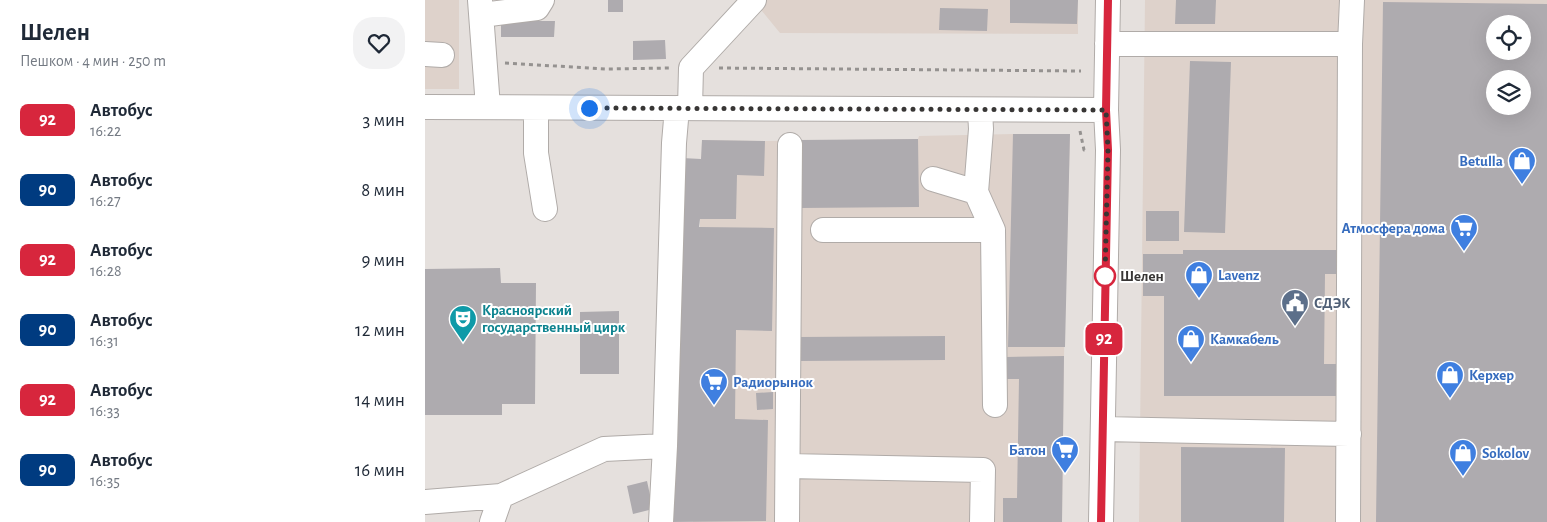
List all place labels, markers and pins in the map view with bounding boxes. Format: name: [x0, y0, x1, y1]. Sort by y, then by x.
shop icon: Betulla: [1507, 146, 1537, 185]
place label: Betulla: [1459, 154, 1503, 169]
supermarket icon: Атмосфера дома: [1449, 213, 1479, 252]
place label: Атмосфера дома: [1341, 221, 1445, 236]
shop icon: Lavenz: [1184, 260, 1214, 299]
marker: Шелен: [1094, 265, 1116, 287]
place label: Lavenz: [1218, 268, 1259, 283]
place label: Шелен: [1120, 269, 1164, 284]
public building icon: СДЭК: [1280, 288, 1310, 327]
place label: СДЭК: [1314, 296, 1350, 311]
place label: Красноярский государственный цирк: [482, 303, 626, 335]
theatre icon: Красноярский государственный цирк: [448, 304, 478, 343]
shop icon: Камкабель: [1176, 324, 1206, 363]
place label: Камкабель: [1210, 332, 1279, 347]
shop icon: Керхер: [1435, 360, 1465, 399]
supermarket icon: Радиорынок: [699, 367, 729, 406]
place label: Керхер: [1469, 368, 1514, 383]
place label: Радиорынок: [733, 375, 814, 390]
supermarket icon: Батон: [1050, 435, 1080, 474]
shop icon: Sokolov: [1448, 438, 1478, 477]
place label: Батон: [1009, 443, 1046, 458]
place label: Sokolov: [1482, 446, 1529, 461]

